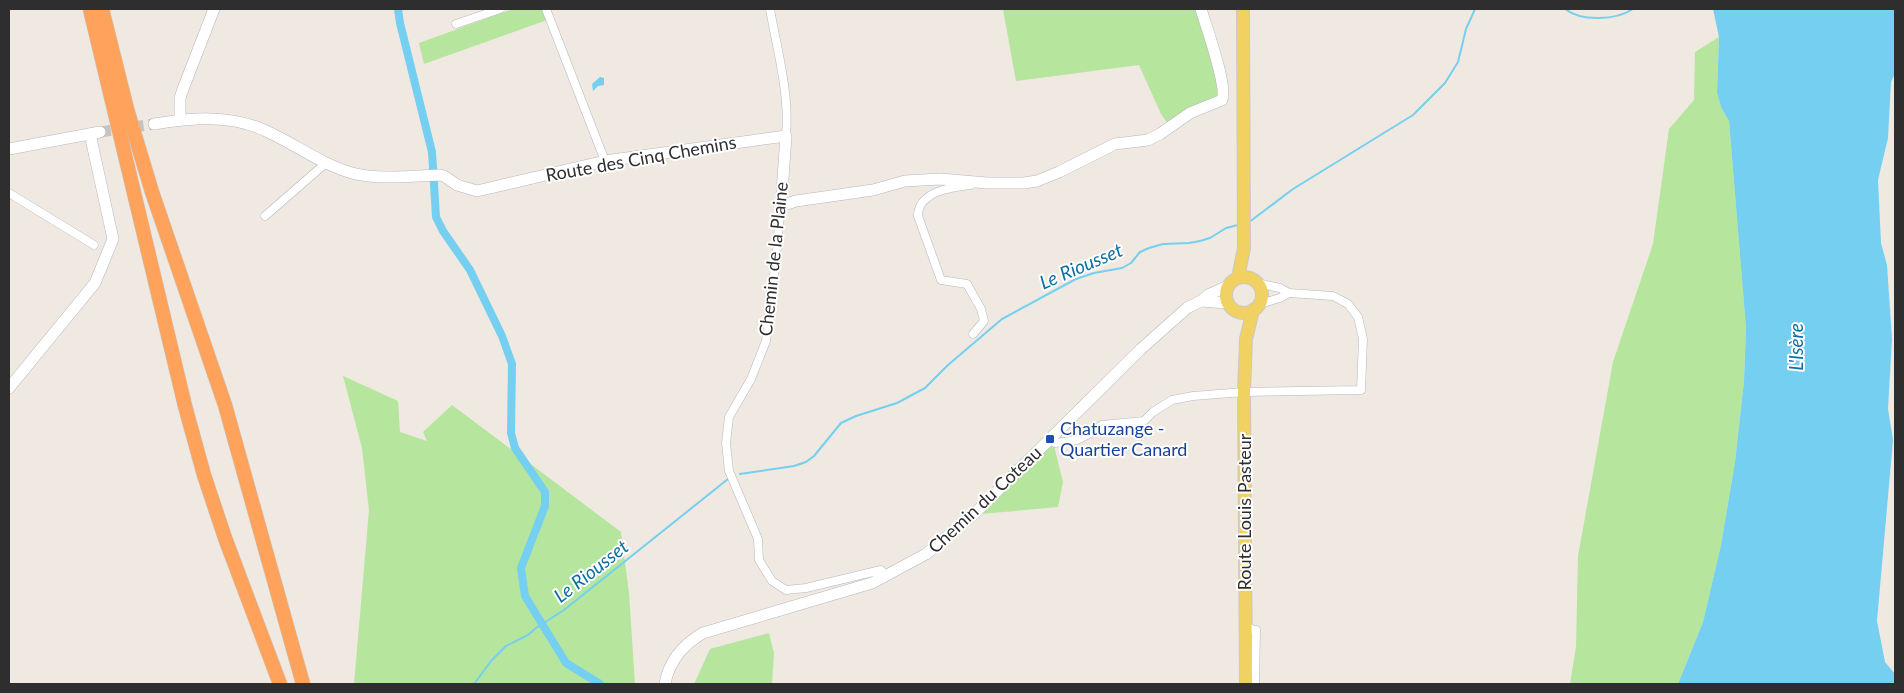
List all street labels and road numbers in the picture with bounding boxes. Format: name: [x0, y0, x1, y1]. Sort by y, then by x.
street label: Route des Cinq Chemins: [544, 130, 738, 186]
street label: Chemin de la Plaine: [754, 181, 792, 337]
street label: Route Louis Pasteur: [1233, 433, 1255, 590]
street label: Chemin du Coteau: [923, 441, 1046, 557]

